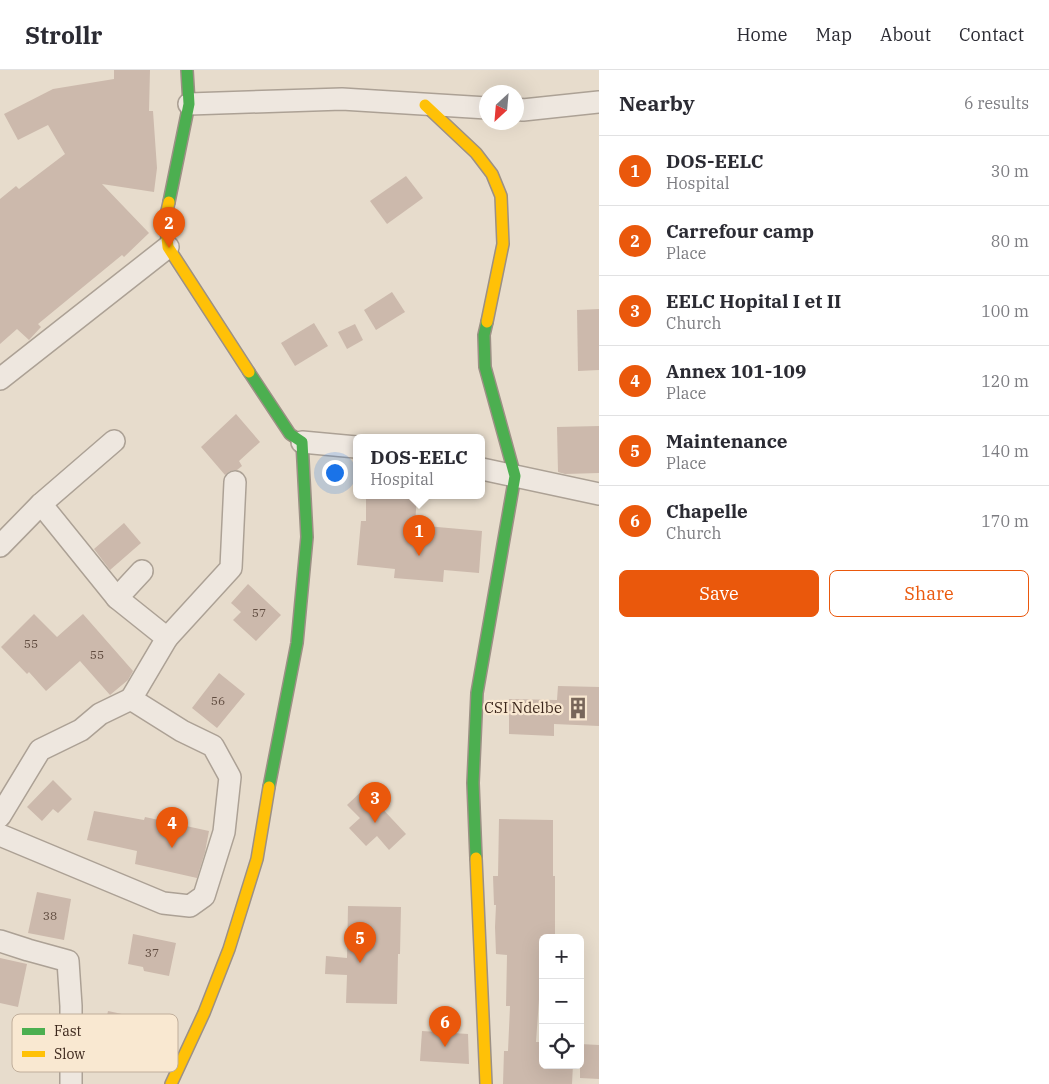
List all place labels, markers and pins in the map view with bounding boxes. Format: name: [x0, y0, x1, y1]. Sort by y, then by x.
pin: 2: [153, 207, 185, 248]
pin: 1: [403, 515, 435, 556]
building icon: CSI Ndelbe: [565, 695, 591, 721]
place label: CSI Ndelbe: [484, 698, 562, 717]
pin: 3: [359, 782, 391, 823]
pin: 4: [156, 807, 188, 848]
pin: 5: [344, 922, 376, 963]
pin: 6: [429, 1006, 461, 1047]

